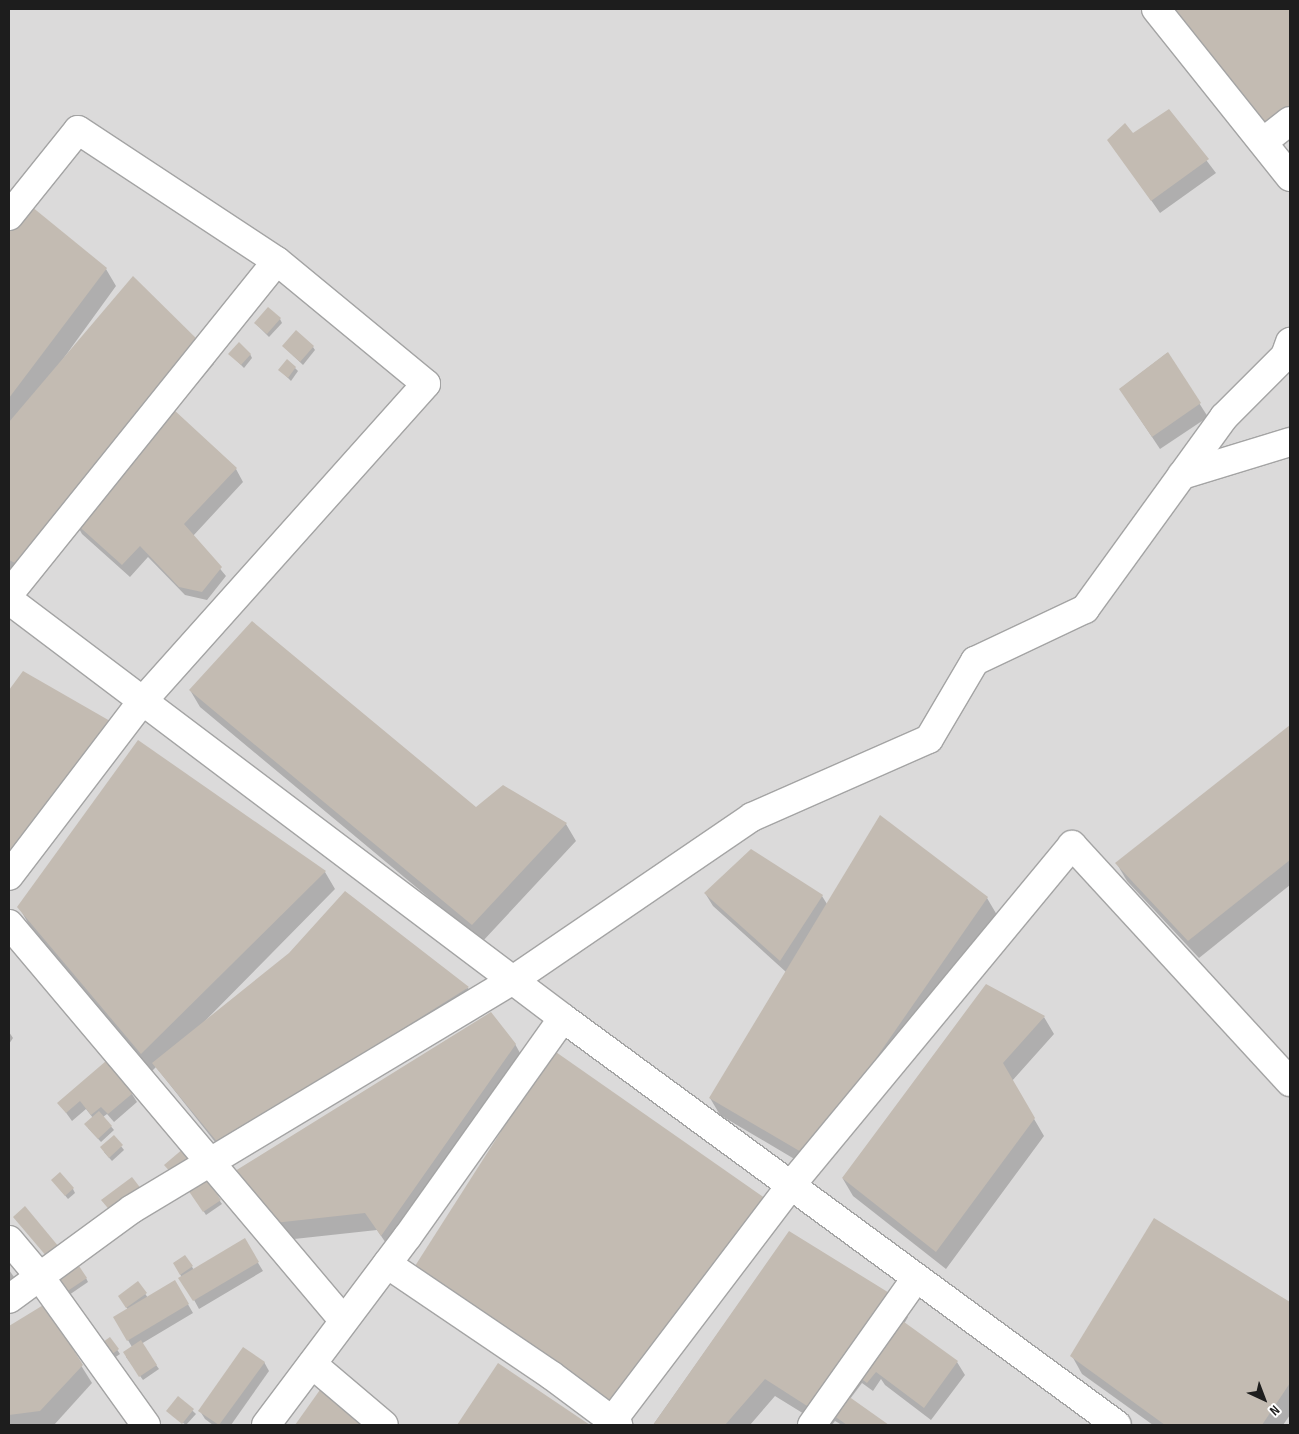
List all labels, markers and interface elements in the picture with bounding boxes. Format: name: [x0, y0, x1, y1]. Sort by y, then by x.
north arrow: [1239, 1374, 1289, 1424]
text: N: [1266, 1402, 1283, 1419]

